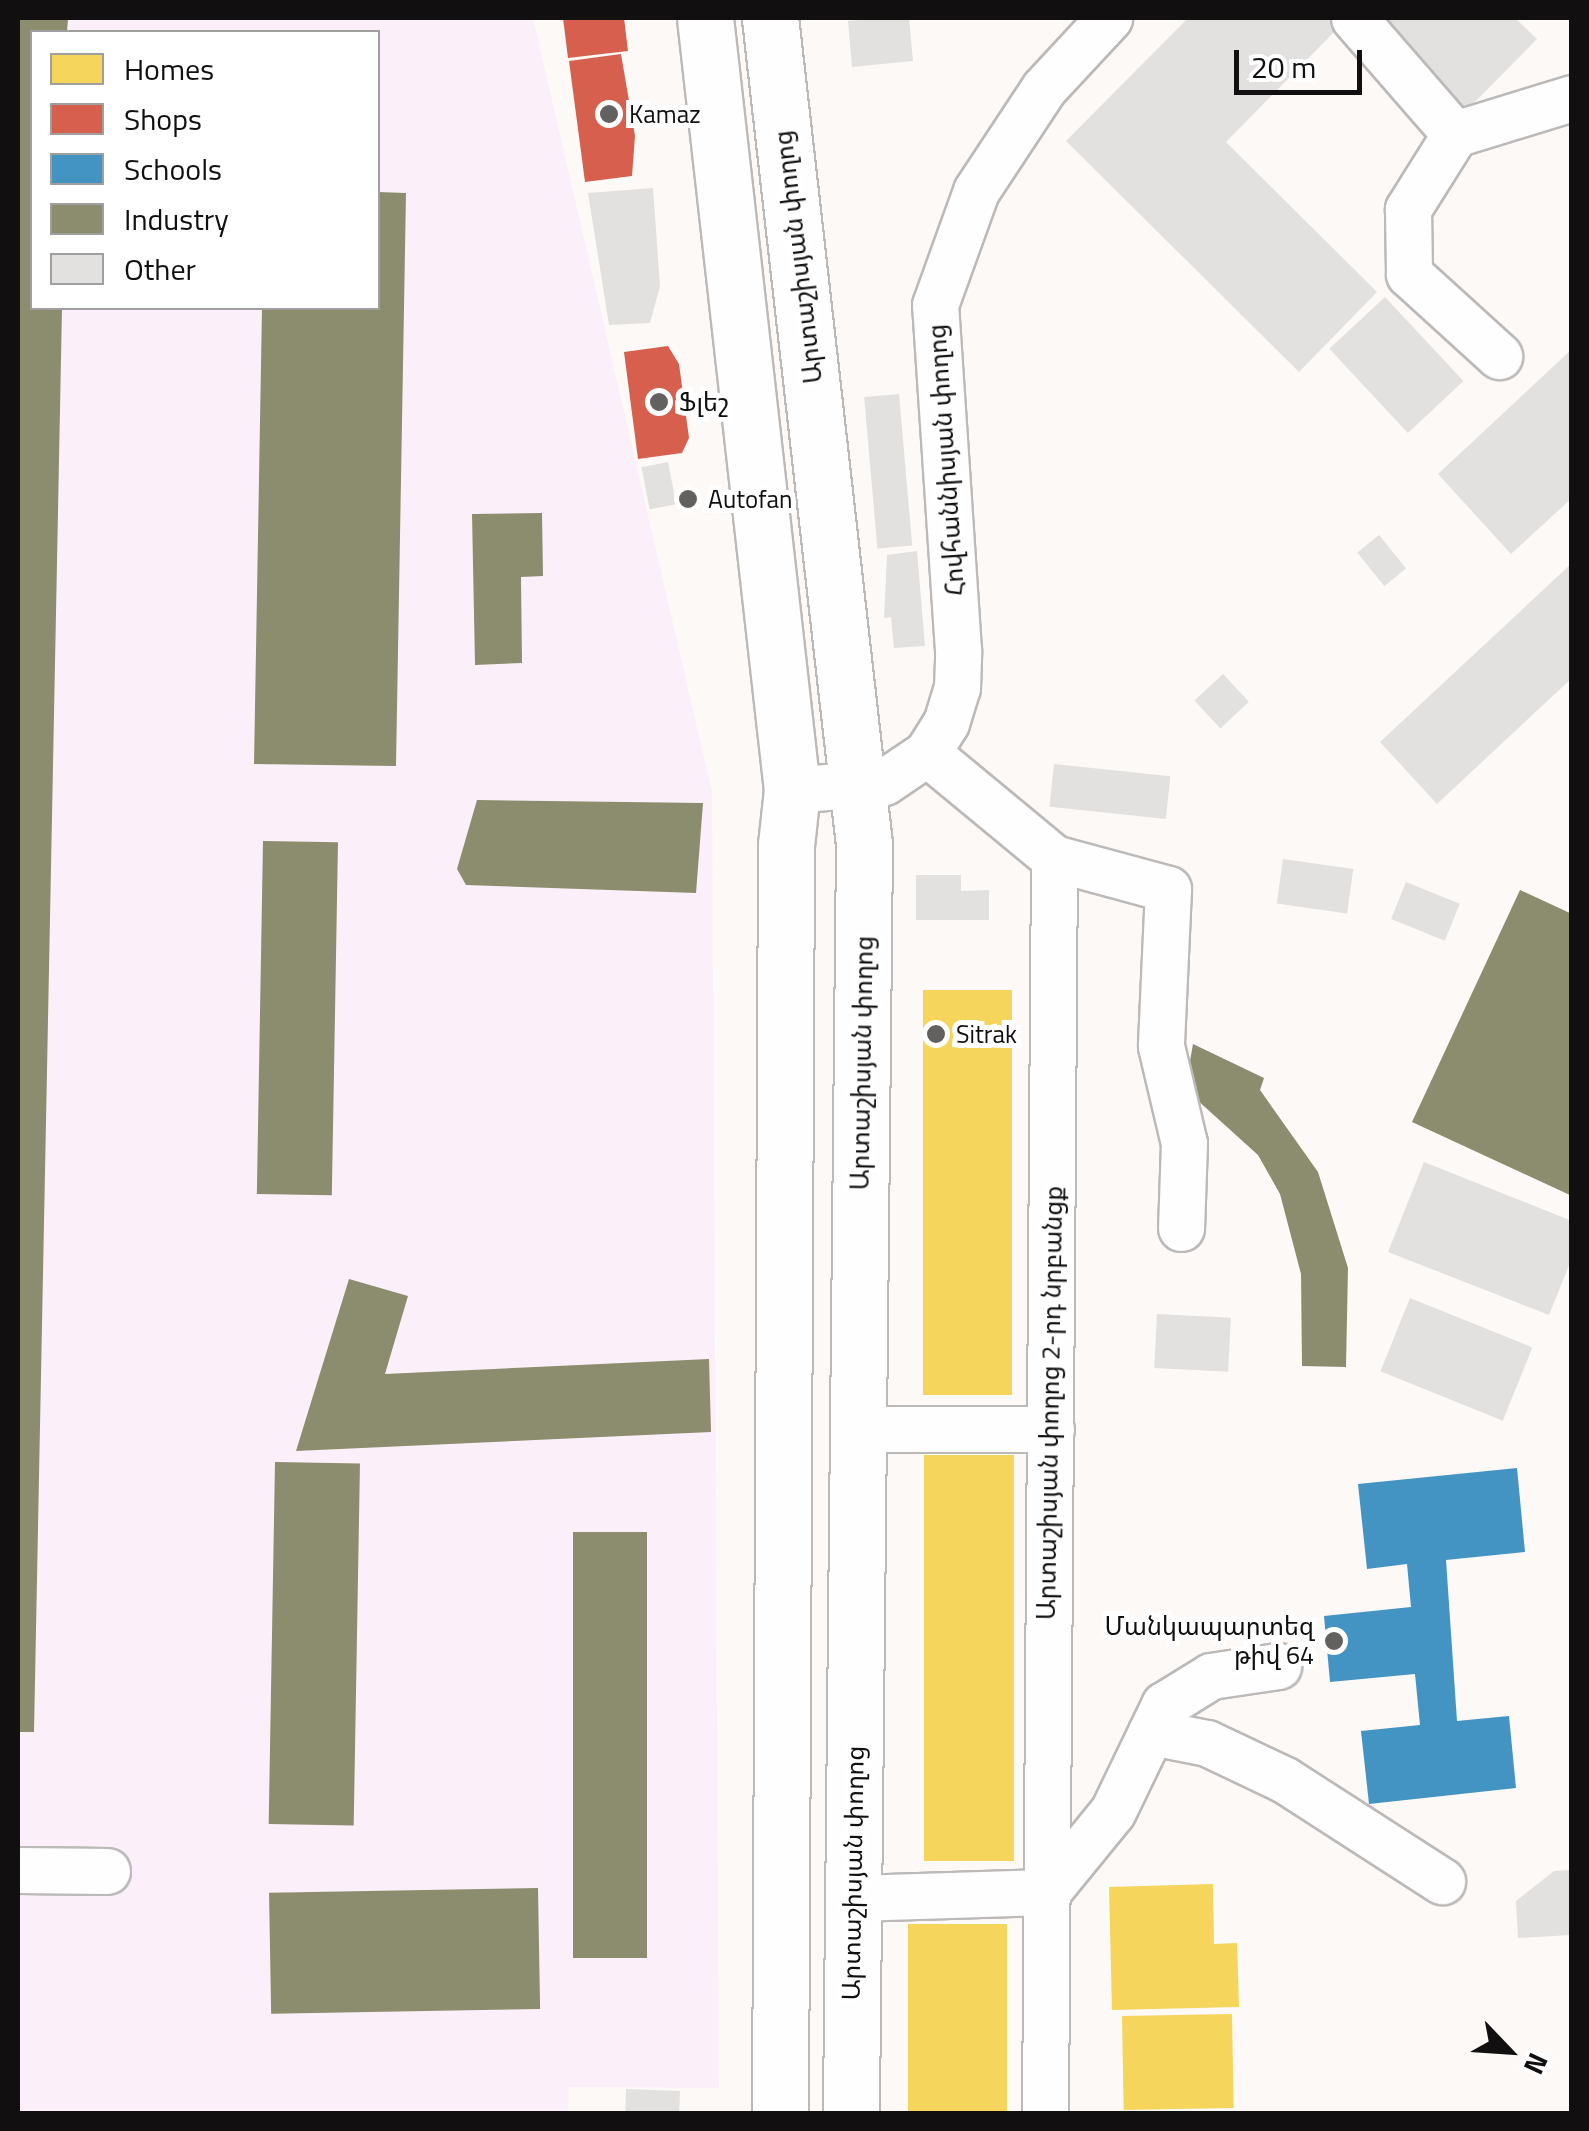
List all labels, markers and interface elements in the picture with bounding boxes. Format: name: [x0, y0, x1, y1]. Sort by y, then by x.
legend: [30, 30, 380, 310]
scale bar: [1239, 30, 1366, 92]
text: 20 m: [1251, 44, 1316, 90]
text: Homes: [124, 46, 214, 92]
text: Shops: [124, 96, 202, 142]
place label: Kamaz: [629, 99, 701, 129]
marker: Kamaz: [598, 103, 620, 125]
street label: Արտաշիսյան փողոց: [768, 129, 828, 385]
text: Schools: [124, 146, 222, 192]
text: Industry: [124, 196, 229, 242]
text: Other: [124, 246, 196, 292]
street label: Հովհաննիսյան փողոց: [922, 323, 970, 597]
place label: Ֆլեշ: [679, 387, 728, 417]
marker: Ֆլեշ: [648, 391, 670, 413]
place label: Autofan: [708, 484, 792, 514]
marker: Autofan: [677, 488, 699, 510]
street label: Արտաշիսյան փողոց: [845, 935, 879, 1191]
place label: Sitrak: [956, 1019, 1017, 1049]
marker: Sitrak: [925, 1023, 947, 1045]
street label: Արտաշիսյան փողոց 2-րդ նրբանցք: [1031, 1186, 1069, 1620]
place label: Մանկապարտեզ թիվ 64: [1105, 1612, 1314, 1671]
marker: Մանկապարտեզ թիվ 64: [1323, 1630, 1345, 1652]
street label: Արտաշիսյան փողոց: [836, 1745, 870, 2001]
north arrow: [1459, 2001, 1559, 2101]
text: N: [1513, 2046, 1560, 2082]

